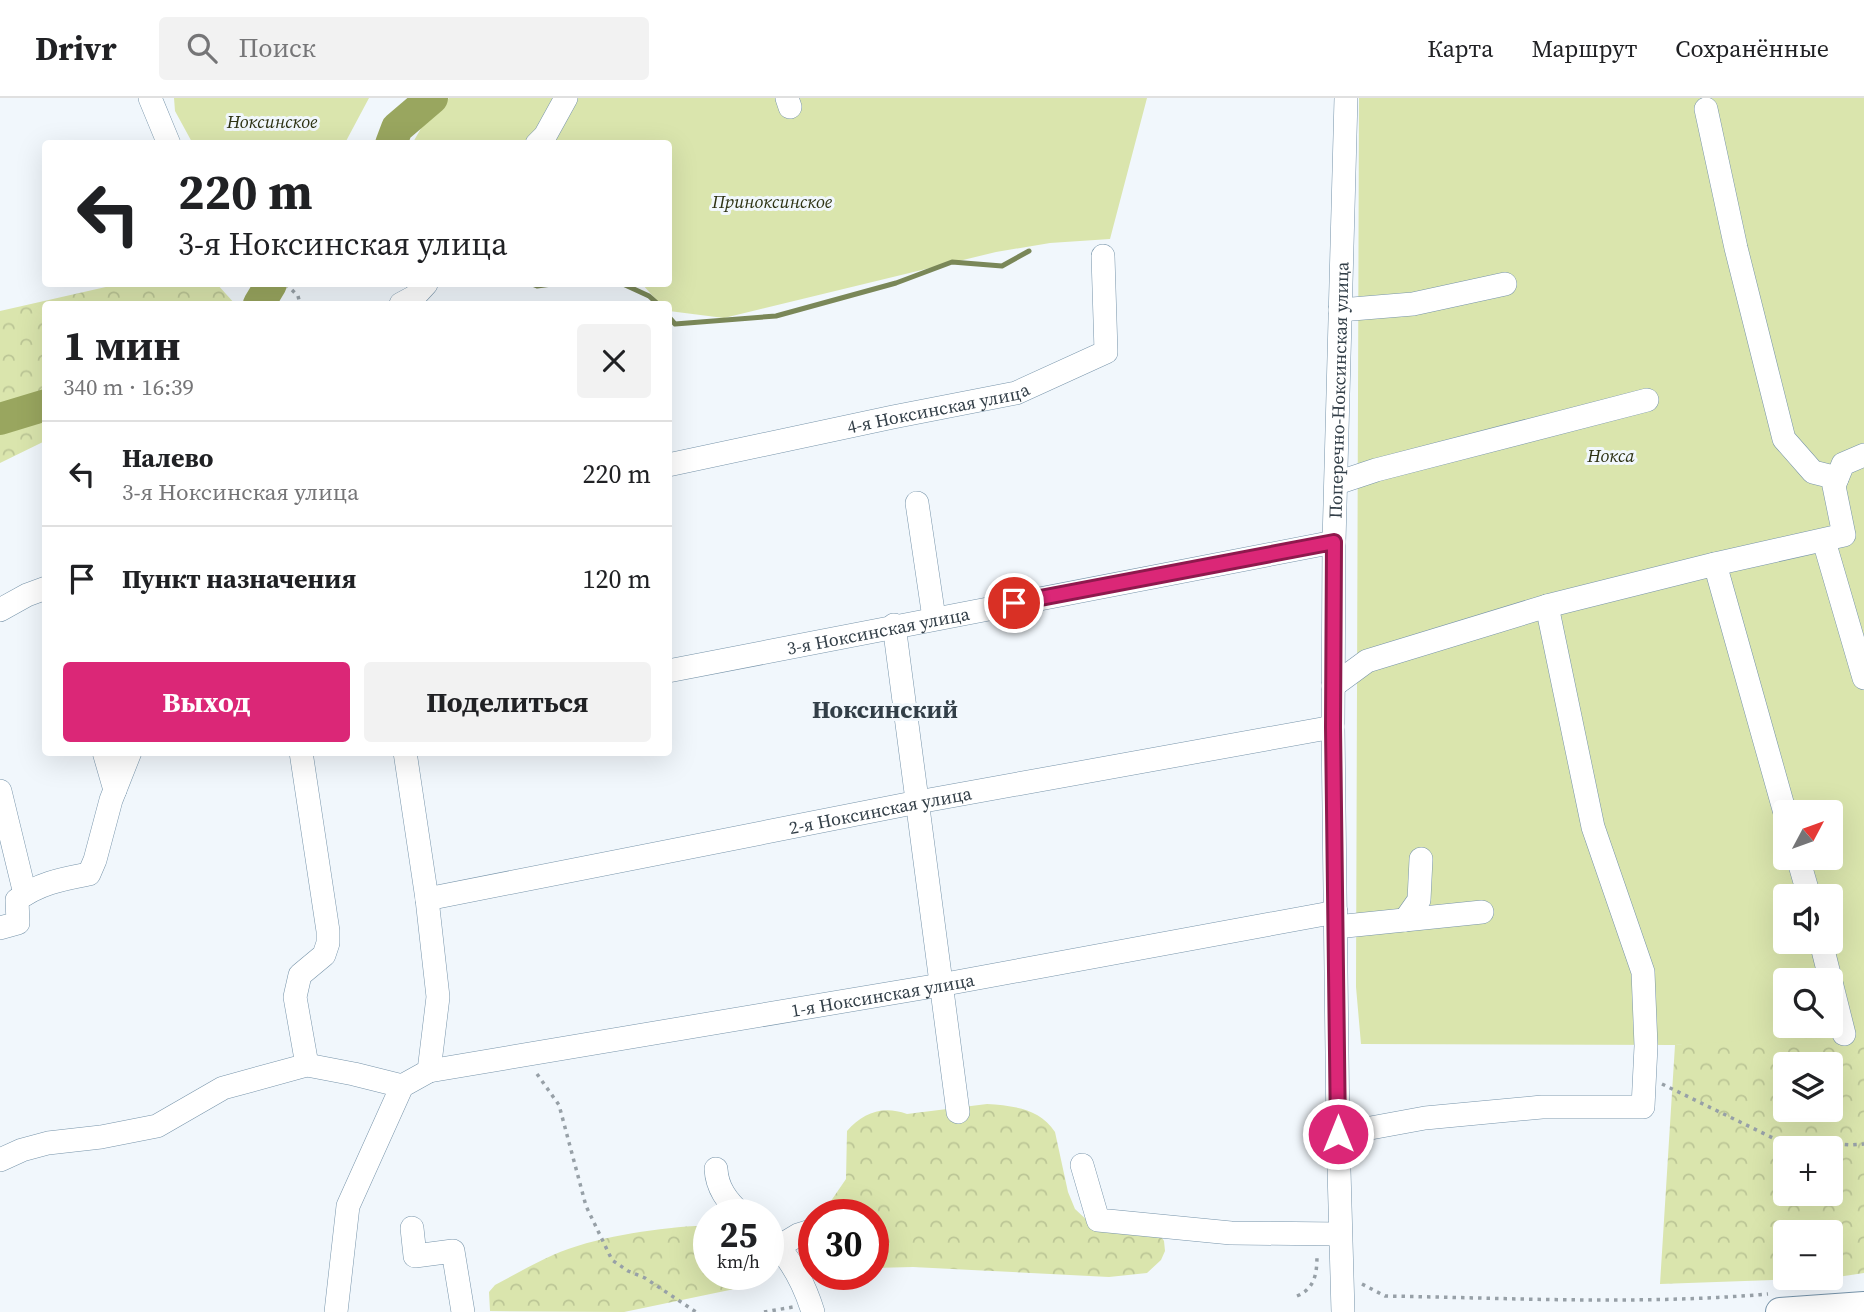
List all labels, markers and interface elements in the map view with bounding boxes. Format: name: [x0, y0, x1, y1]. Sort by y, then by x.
search box: [159, 17, 649, 80]
text: Drivr: [35, 26, 117, 71]
icon: search: [183, 29, 221, 67]
text: Поиск: [239, 30, 316, 66]
text: Карта: [1427, 32, 1493, 65]
text: Маршрут: [1531, 32, 1637, 65]
text: Сохранённые: [1675, 32, 1829, 65]
park label: Ноксинское: [226, 109, 318, 134]
text: 220 m: [178, 158, 313, 225]
icon: left: [63, 168, 154, 259]
park label: Приноксинское: [711, 189, 833, 214]
text: 3-я Ноксинская улица: [178, 222, 508, 266]
street label: Поперечно-Ноксинская улица: [1322, 260, 1354, 519]
text: 1 мин: [63, 316, 180, 374]
button: close: [577, 324, 651, 398]
text: 340 m · 16:39: [63, 371, 194, 403]
street label: 4-я Ноксинская улица: [845, 376, 1034, 439]
text: Налево: [122, 440, 213, 476]
park label: Нокса: [1586, 443, 1635, 468]
icon: left: [63, 455, 101, 493]
text: 220 m: [583, 456, 651, 492]
text: 3-я Ноксинская улица: [122, 476, 359, 508]
icon: arrive: [63, 560, 101, 598]
text: Пункт назначения: [122, 561, 356, 597]
text: 120 m: [583, 561, 651, 597]
pin: [984, 573, 1044, 633]
icon: arrive: [995, 584, 1033, 622]
street label: 3-я Ноксинская улица: [785, 600, 972, 660]
button: Выход: [63, 662, 350, 742]
button: Поделиться: [364, 662, 651, 742]
district label: Ноксинский: [812, 693, 958, 726]
street label: 2-я Ноксинская улица: [787, 780, 974, 840]
north arrow: [1773, 800, 1843, 870]
map controls: [1773, 800, 1843, 1290]
button: sound: [1773, 884, 1843, 954]
street label: 1-я Ноксинская улица: [789, 966, 977, 1022]
button: search: [1773, 968, 1843, 1038]
button: layers: [1773, 1052, 1843, 1122]
position arrow: [1301, 1097, 1375, 1171]
button: +: [1773, 1136, 1843, 1206]
speed limit sign: 30: [798, 1199, 889, 1290]
text: 25: [720, 1211, 757, 1259]
button: −: [1773, 1220, 1843, 1290]
text: km/h: [717, 1249, 760, 1274]

